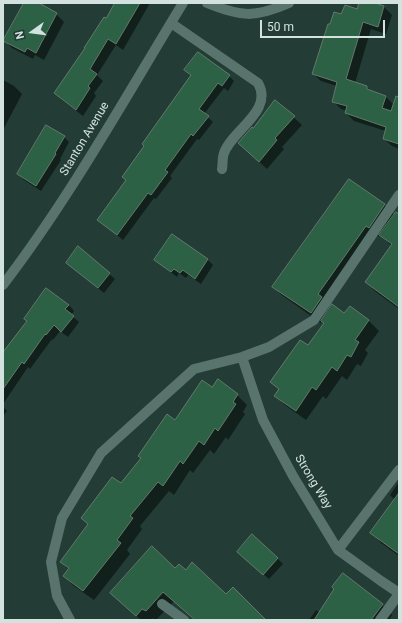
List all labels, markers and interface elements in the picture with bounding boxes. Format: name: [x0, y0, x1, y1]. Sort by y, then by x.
north arrow: [12, 12, 52, 52]
scale bar: [262, 12, 387, 38]
text: 50 m: [267, 20, 294, 34]
text: N: [13, 30, 27, 40]
street label: Stanton Avenue: [57, 99, 113, 179]
street label: Strong Way: [291, 452, 335, 512]

